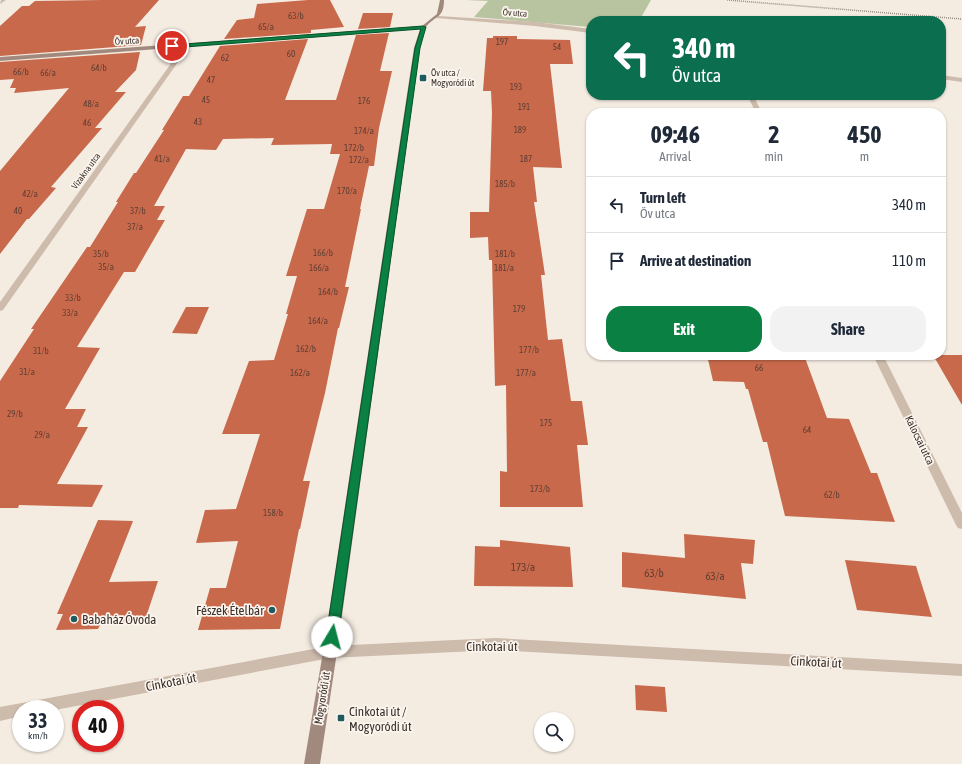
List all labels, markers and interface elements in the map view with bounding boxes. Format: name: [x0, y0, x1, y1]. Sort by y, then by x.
street label: Öv utca: [502, 7, 528, 19]
house number: 63/b: [288, 11, 304, 21]
house number: 65/a: [258, 22, 274, 32]
pin: [155, 29, 189, 63]
icon: left: [606, 32, 658, 84]
text: 340 m: [672, 32, 735, 64]
street label: Öv utca: [114, 35, 140, 47]
icon: arrive: [161, 35, 183, 57]
house number: 197: [496, 37, 508, 47]
house number: 54: [553, 42, 561, 52]
house number: 60: [287, 49, 295, 59]
house number: 62: [221, 53, 229, 63]
house number: 64/b: [91, 63, 107, 73]
text: Öv utca: [672, 65, 721, 86]
house number: 66/b: [13, 67, 29, 77]
house number: 66/a: [40, 68, 56, 78]
place label: Öv utca / Mogyoródi út: [431, 68, 475, 88]
marker: Öv utca / Mogyoródi út: [418, 73, 428, 83]
house number: 47: [207, 75, 215, 85]
house number: 193: [510, 82, 522, 92]
house number: 45: [202, 95, 210, 105]
house number: 176: [358, 96, 370, 106]
house number: 48/a: [83, 99, 99, 109]
house number: 191: [518, 102, 530, 112]
house number: 43: [194, 117, 202, 127]
house number: 46: [83, 118, 91, 128]
text: 09:46: [651, 121, 700, 148]
text: 2: [768, 121, 779, 148]
text: 450: [848, 121, 881, 148]
house number: 189: [514, 125, 526, 135]
house number: 174/a: [354, 126, 374, 136]
house number: 172/b: [344, 143, 364, 153]
text: Arrival: [659, 149, 691, 164]
text: min: [764, 149, 783, 164]
text: m: [860, 149, 869, 164]
street label: Vízakna utca: [70, 151, 102, 191]
house number: 41/a: [154, 154, 170, 164]
house number: 187: [520, 154, 532, 164]
house number: 172/a: [349, 155, 369, 165]
house number: 185/b: [495, 179, 515, 189]
house number: 170/a: [337, 186, 357, 196]
house number: 42/a: [22, 189, 38, 199]
text: Turn left: [640, 189, 686, 206]
icon: left: [606, 194, 628, 216]
text: 340 m: [892, 196, 926, 213]
house number: 40: [14, 206, 22, 216]
house number: 37/b: [130, 206, 146, 216]
text: Öv utca: [640, 206, 675, 221]
house number: 37/a: [127, 222, 143, 232]
house number: 166/b: [313, 248, 333, 258]
house number: 35/b: [93, 249, 109, 259]
house number: 181/b: [495, 249, 515, 259]
icon: arrive: [606, 250, 628, 272]
text: Arrive at destination: [640, 252, 751, 269]
text: 110 m: [892, 252, 926, 269]
house number: 35/a: [98, 262, 114, 272]
house number: 166/a: [309, 263, 329, 273]
house number: 181/a: [494, 263, 514, 273]
house number: 164/b: [318, 287, 338, 297]
house number: 33/b: [65, 293, 81, 303]
house number: 179: [513, 304, 525, 314]
button: Exit: [606, 306, 762, 352]
button: Share: [770, 306, 926, 352]
house number: 33/a: [62, 308, 78, 318]
house number: 164/a: [308, 316, 328, 326]
house number: 162/b: [296, 344, 316, 354]
house number: 177/b: [519, 345, 539, 355]
house number: 31/b: [33, 346, 49, 356]
house number: 66: [755, 363, 763, 373]
house number: 31/a: [19, 367, 35, 377]
house number: 162/a: [290, 368, 310, 378]
house number: 177/a: [516, 368, 536, 378]
house number: 29/b: [7, 409, 23, 419]
street label: Kalocsai utca: [903, 414, 937, 466]
house number: 175: [540, 418, 552, 428]
house number: 64: [803, 425, 811, 435]
house number: 29/a: [34, 430, 50, 440]
house number: 173/b: [530, 484, 550, 494]
house number: 62/b: [824, 490, 840, 500]
house number: 158/b: [263, 508, 283, 518]
house number: 173/a: [511, 561, 535, 573]
house number: 63/b: [644, 567, 664, 579]
house number: 63/a: [705, 570, 725, 582]
place label: Fészek Ételbár: [196, 603, 264, 618]
marker: Fészek Ételbár: [267, 605, 277, 615]
place label: Babaház Óvoda: [82, 612, 156, 627]
marker: Babaház Óvoda: [69, 614, 79, 624]
position arrow: [311, 616, 353, 658]
street label: Cinkotai út: [466, 639, 518, 654]
street label: Cinkotai út: [790, 653, 842, 671]
street label: Cinkotai út: [144, 670, 198, 694]
street label: Mogyoródi út: [312, 671, 332, 725]
speed limit sign: 40: [72, 700, 124, 752]
place label: Cinkotai út / Mogyoródi út: [349, 704, 412, 734]
text: 33: [29, 709, 47, 732]
map controls: [534, 712, 574, 752]
button: search: [534, 712, 574, 752]
marker: Cinkotai út / Mogyoródi út: [336, 713, 346, 723]
text: km/h: [28, 730, 48, 741]

